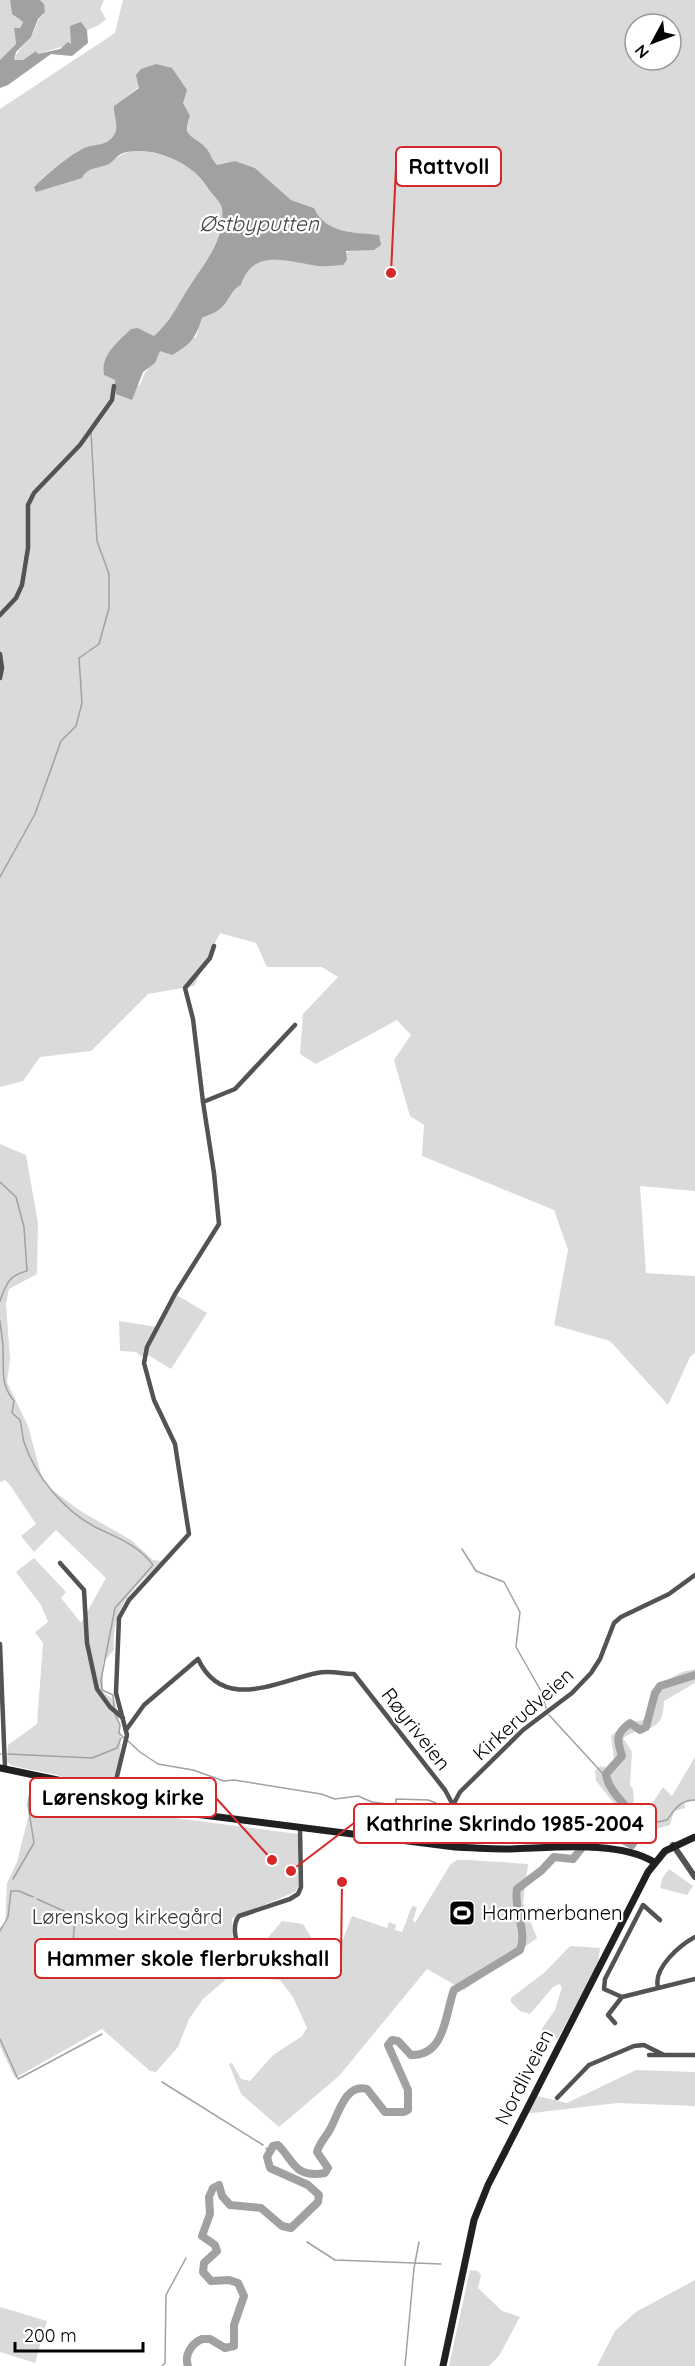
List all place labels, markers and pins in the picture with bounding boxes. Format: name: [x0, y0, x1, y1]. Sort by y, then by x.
callout: Rattvoll: [396, 147, 501, 186]
callout: Lørenskog kirke: [30, 1778, 216, 1817]
callout: Kathrine Skrindo 1985-2004: [354, 1804, 656, 1843]
sports icon: Hammerbanen: [447, 1898, 477, 1928]
place label: Hammerbanen: [482, 1900, 623, 1925]
callout: Hammer skole flerbrukshall: [35, 1939, 341, 1978]

